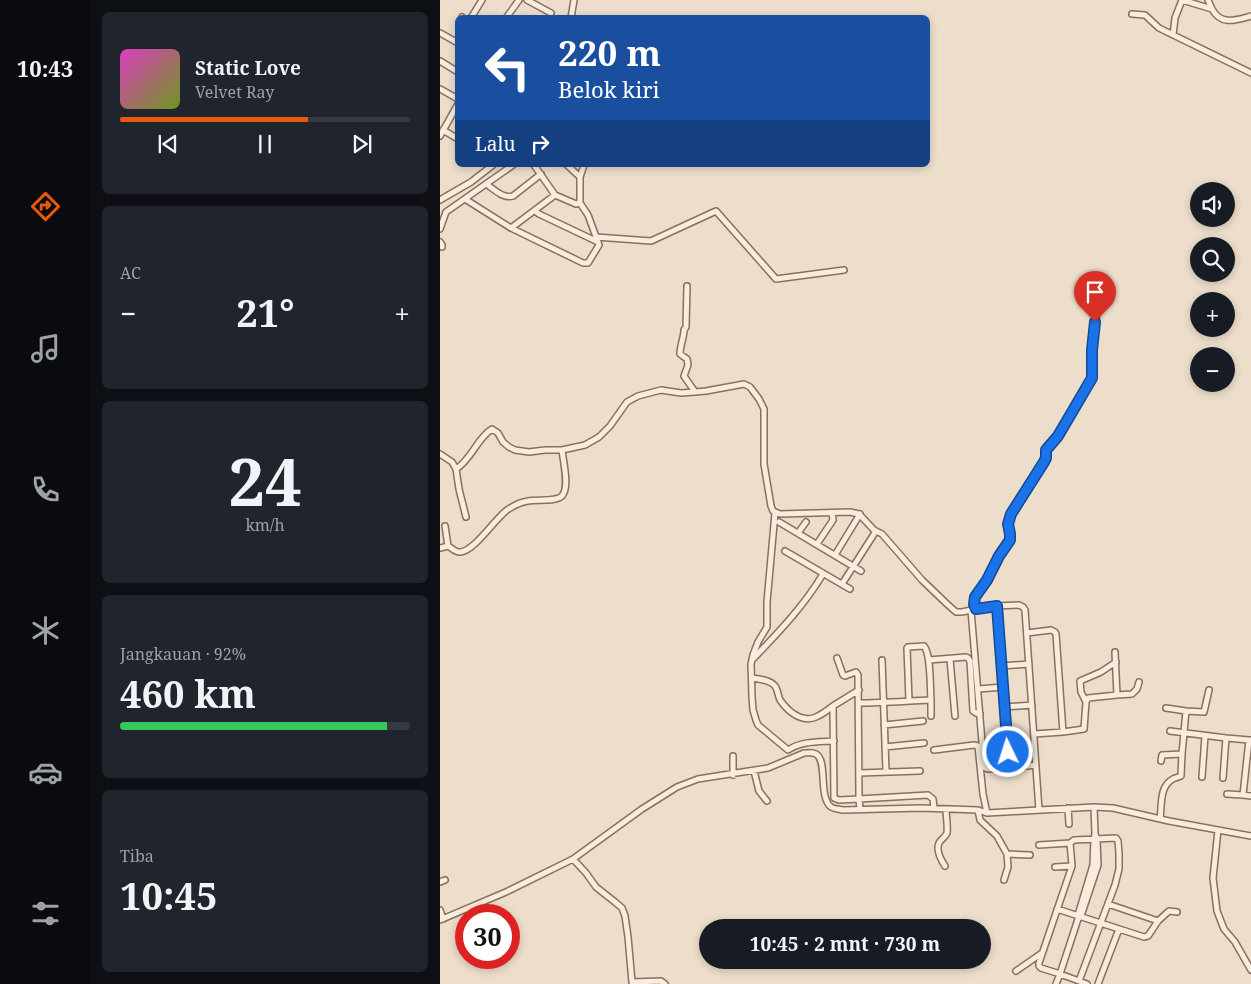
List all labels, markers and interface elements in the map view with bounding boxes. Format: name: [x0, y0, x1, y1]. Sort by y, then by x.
text: 220 m: [558, 29, 661, 76]
icon: left: [475, 35, 540, 100]
text: 10:43: [17, 53, 73, 83]
text: Static Love: [195, 55, 301, 81]
text: Belok kiri: [558, 74, 660, 104]
text: Velvet Ray: [195, 81, 274, 103]
icon: previous: [154, 130, 182, 158]
icon: pause: [251, 130, 279, 158]
icon: next: [348, 130, 376, 158]
icon: right: [526, 130, 554, 158]
text: Lalu: [475, 131, 516, 157]
map controls: [1190, 182, 1235, 392]
button: sound: [1190, 182, 1235, 227]
icon: directions: [28, 189, 63, 224]
button: search: [1190, 237, 1235, 282]
text: AC: [120, 262, 141, 284]
pin: [1074, 271, 1116, 322]
icon: arrive: [1081, 278, 1109, 306]
text: 21°: [236, 286, 294, 338]
button: +: [1190, 292, 1235, 337]
text: −: [120, 294, 136, 332]
text: +: [394, 294, 410, 332]
icon: music: [28, 331, 63, 366]
button: −: [1190, 347, 1235, 392]
text: 24: [228, 437, 302, 525]
icon: phone: [28, 472, 63, 507]
text: km/h: [245, 514, 285, 536]
icon: climate: [28, 613, 63, 648]
text: Jangkauan · 92%: [120, 643, 246, 665]
text: 460 km: [120, 667, 256, 719]
position arrow: [981, 725, 1033, 777]
icon: car: [28, 755, 63, 790]
text: Tiba: [120, 845, 154, 867]
text: 10:45: [120, 869, 217, 921]
icon: filters: [28, 896, 63, 931]
speed limit sign: 30: [455, 904, 520, 969]
text: 10:45 · 2 mnt · 730 m: [750, 931, 940, 957]

